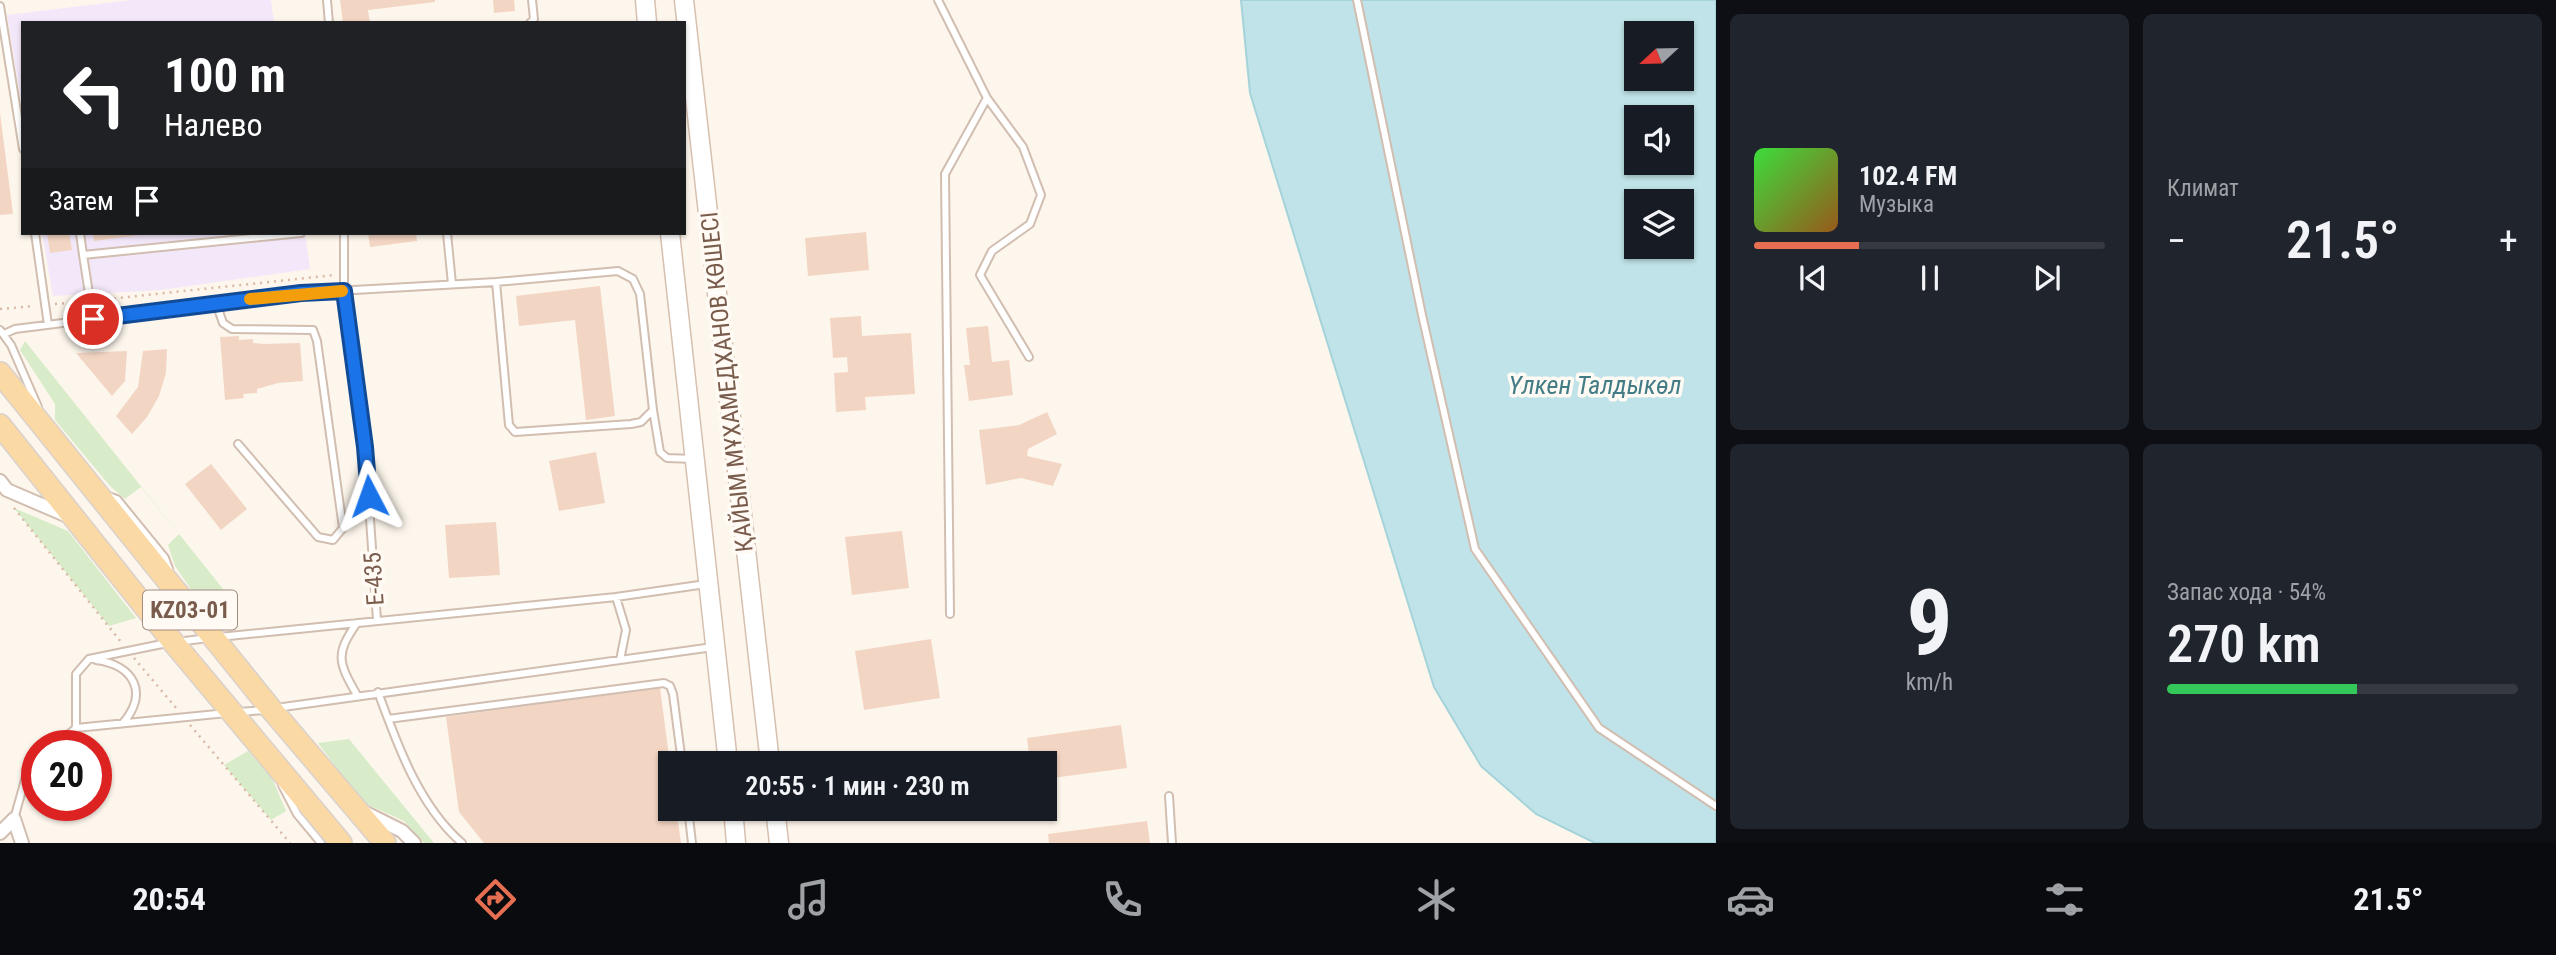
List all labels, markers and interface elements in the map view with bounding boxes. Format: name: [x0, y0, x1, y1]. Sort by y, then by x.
north arrow: [1624, 21, 1694, 91]
map controls: [1624, 21, 1694, 259]
text: 100 m: [164, 47, 286, 104]
icon: left: [49, 49, 140, 140]
button: sound: [1624, 105, 1694, 175]
text: Налево: [164, 106, 263, 144]
text: 102.4 FM: [1859, 161, 1957, 191]
text: Климат: [2167, 175, 2239, 202]
icon: arrive: [128, 182, 166, 220]
text: Затем: [49, 186, 114, 216]
button: layers: [1624, 189, 1694, 259]
text: Музыка: [1859, 191, 1934, 218]
street label: ҚАЙЫМ МҰХАМЕДХАНОВ КӨШЕСІ: [695, 210, 759, 554]
text: 21.5°: [2286, 210, 2399, 271]
text: −: [2167, 219, 2186, 263]
text: +: [2499, 219, 2518, 263]
icon: previous: [1794, 259, 1832, 297]
icon: pause: [1911, 259, 1949, 297]
icon: next: [2028, 259, 2066, 297]
pin: [63, 289, 123, 349]
icon: arrive: [74, 300, 112, 338]
water label: Үлкен Талдыкөл: [1509, 370, 1682, 400]
position arrow: [332, 459, 406, 533]
street label: Е-435: [358, 551, 390, 607]
text: 9: [1907, 570, 1953, 676]
text: Запас хода · 54%: [2167, 579, 2326, 606]
road number: KZ03-01: [143, 590, 237, 630]
text: 270 km: [2167, 614, 2321, 675]
text: km/h: [1906, 669, 1953, 696]
speed limit sign: 20: [21, 730, 112, 821]
text: 20:55 · 1 мин · 230 m: [745, 771, 970, 801]
icon: directions: [471, 875, 520, 924]
icon: music: [784, 875, 833, 924]
icon: phone: [1098, 875, 1147, 924]
icon: climate: [1412, 875, 1461, 924]
icon: car: [1726, 875, 1775, 924]
icon: filters: [2040, 875, 2089, 924]
text: 20:54: [132, 880, 206, 918]
text: 21.5°: [2353, 880, 2424, 918]

